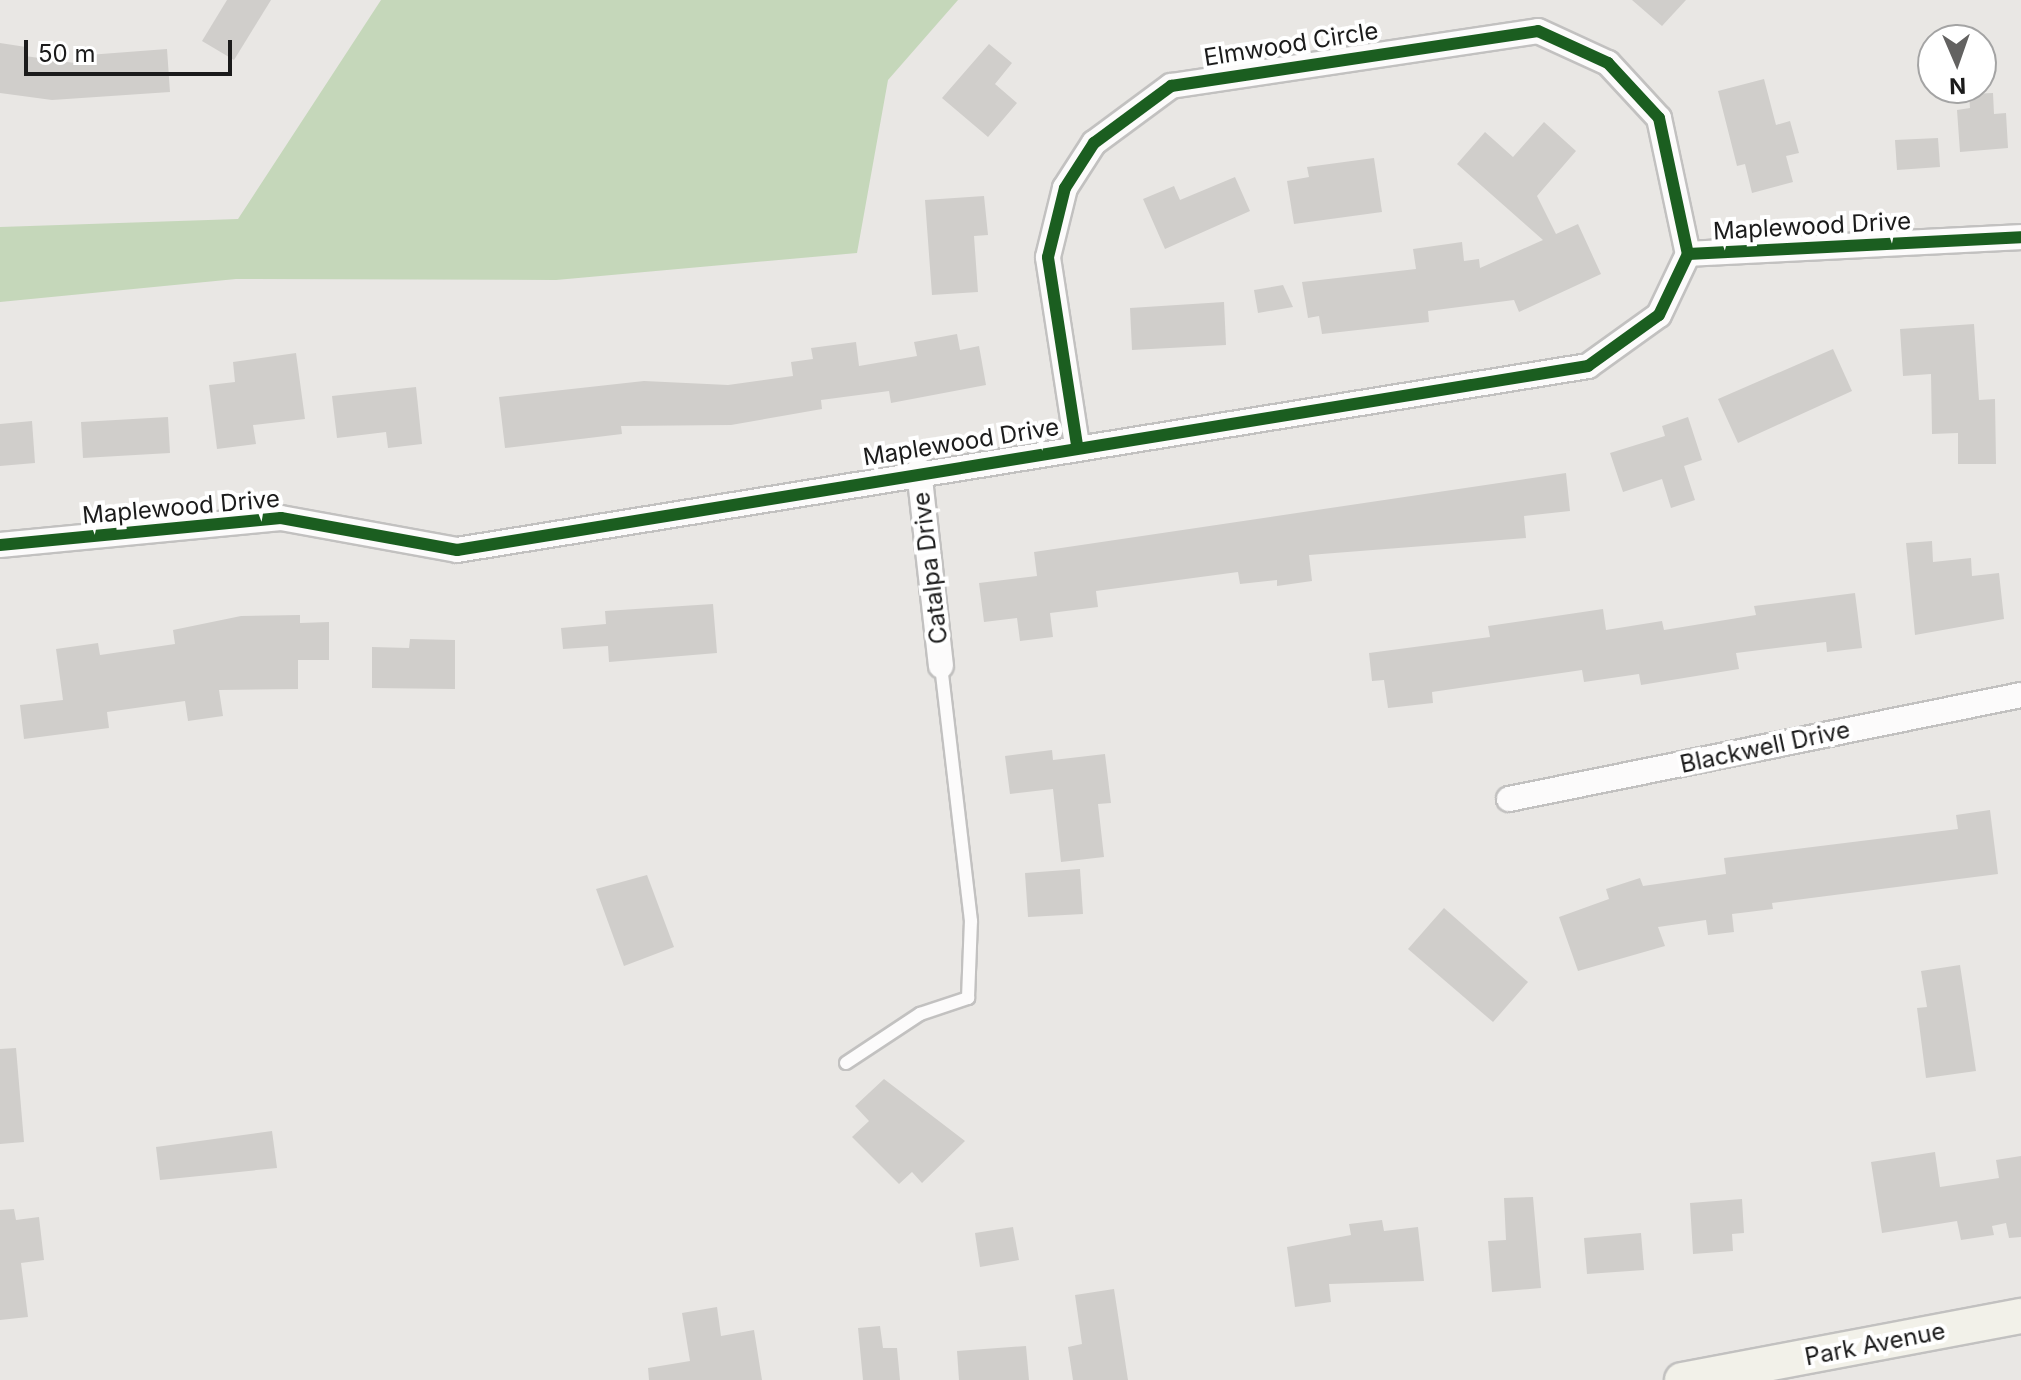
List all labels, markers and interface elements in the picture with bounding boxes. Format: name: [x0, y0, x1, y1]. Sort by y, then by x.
street label: Elmwood Circle: [1202, 16, 1380, 72]
scale bar: [28, 24, 236, 74]
north arrow: [1917, 24, 1997, 104]
text: 50 m: [38, 39, 96, 68]
text: N: [1949, 73, 1967, 99]
street label: Maplewood Drive: [1712, 206, 1912, 246]
street label: Maplewood Drive: [861, 412, 1061, 472]
street label: Maplewood Drive: [81, 484, 281, 530]
street label: Catalpa Drive: [906, 490, 954, 646]
street label: Blackwell Drive: [1677, 715, 1853, 779]
street label: Park Avenue: [1802, 1316, 1948, 1372]

